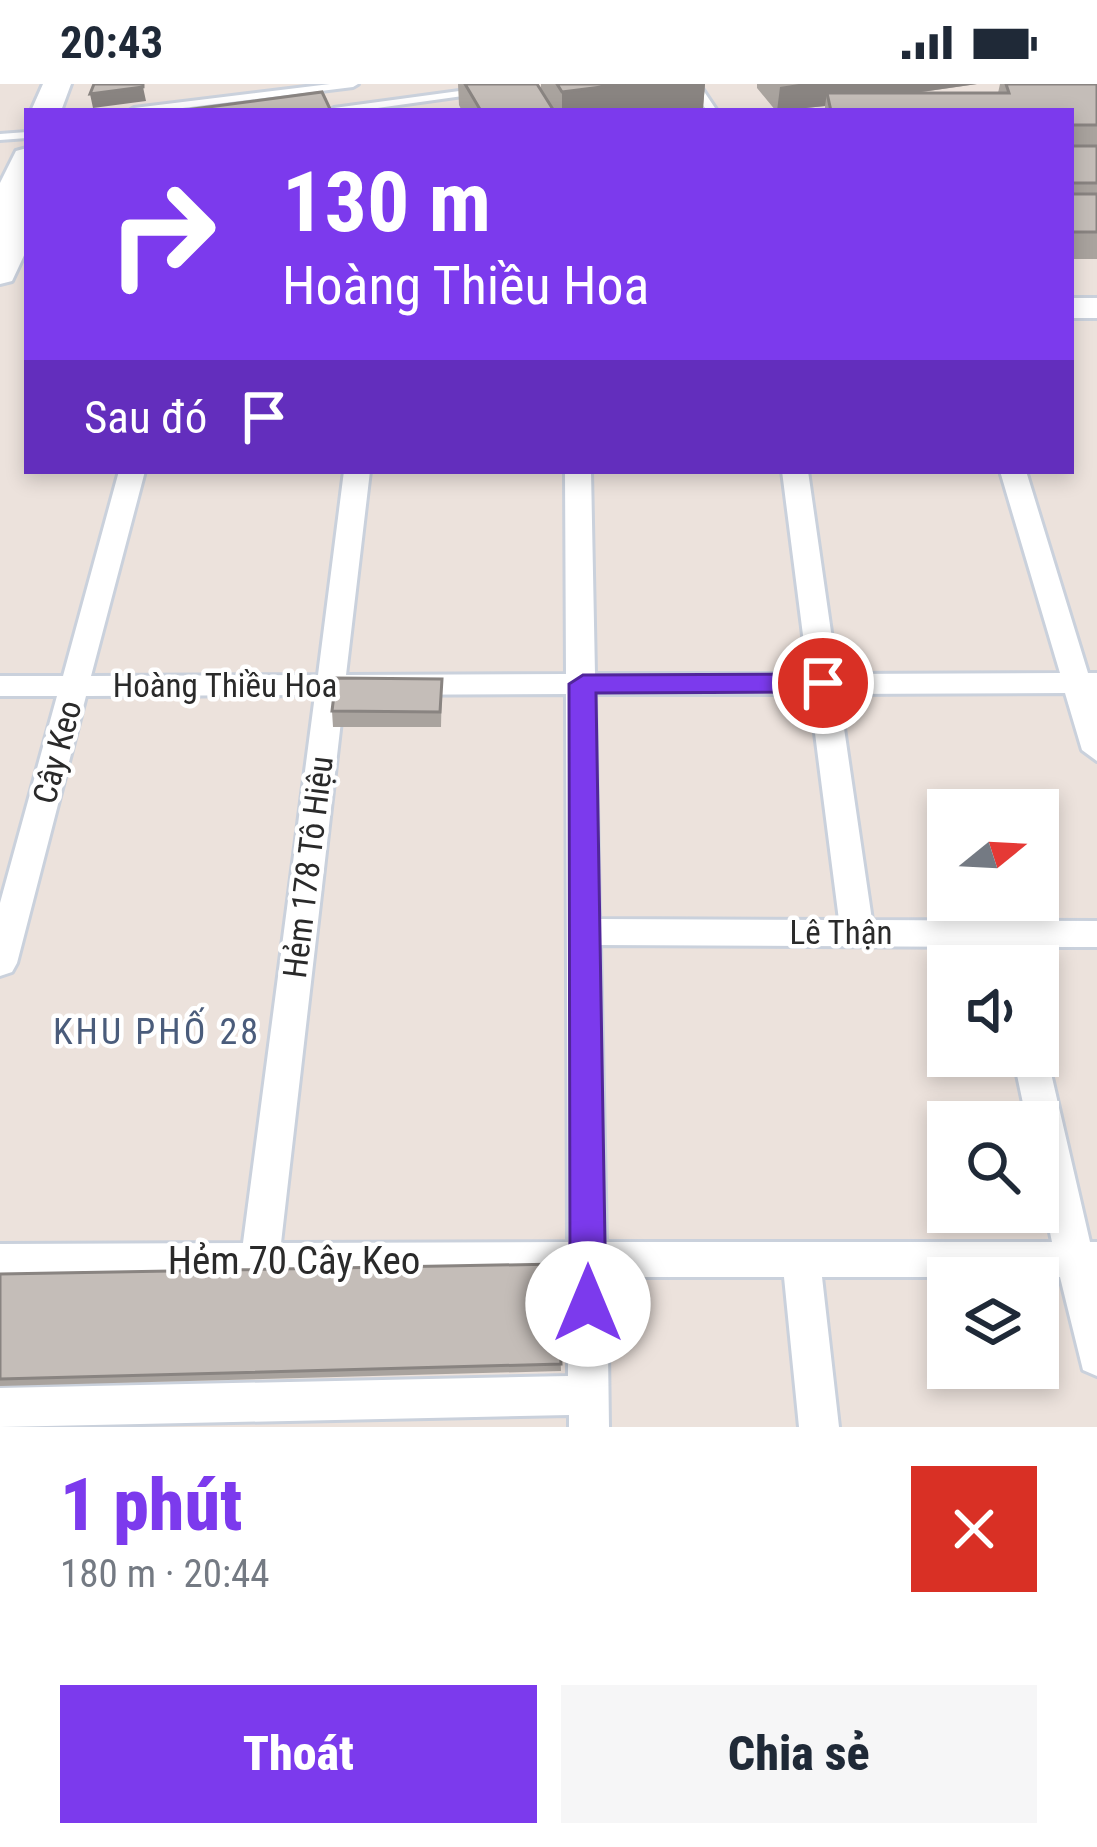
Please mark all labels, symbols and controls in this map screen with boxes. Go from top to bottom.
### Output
text: 20:43 [60,16,163,69]
text: 130 m [282,153,491,252]
icon: right [84,156,240,312]
text: Hoàng Thiều Hoa [282,254,649,317]
icon: arrive [231,384,297,450]
text: Sau đó [84,391,207,444]
pin [772,632,874,734]
icon: arrive [790,650,856,716]
street label: Hoàng Thiều Hoa [113,666,337,705]
street label: Cây Keo [25,696,89,808]
street label: Hẻm 178 Tô Hiệu [275,754,341,980]
north arrow [927,789,1059,921]
map controls [927,789,1059,1389]
street label: Lê Thận [790,913,893,952]
button: sound [927,945,1059,1077]
district label: KHU PHỐ 28 [53,1007,261,1053]
button: search [927,1101,1059,1233]
street label: Hẻm 70 Cây Keo [168,1238,420,1284]
position arrow [525,1241,651,1367]
button: layers [927,1257,1059,1389]
text: 1 phút [60,1463,242,1548]
button: close [911,1466,1037,1592]
text: 180 m · 20:44 [60,1551,270,1597]
button: Thoát [60,1685,537,1823]
button: Chia sẻ [561,1685,1037,1823]

